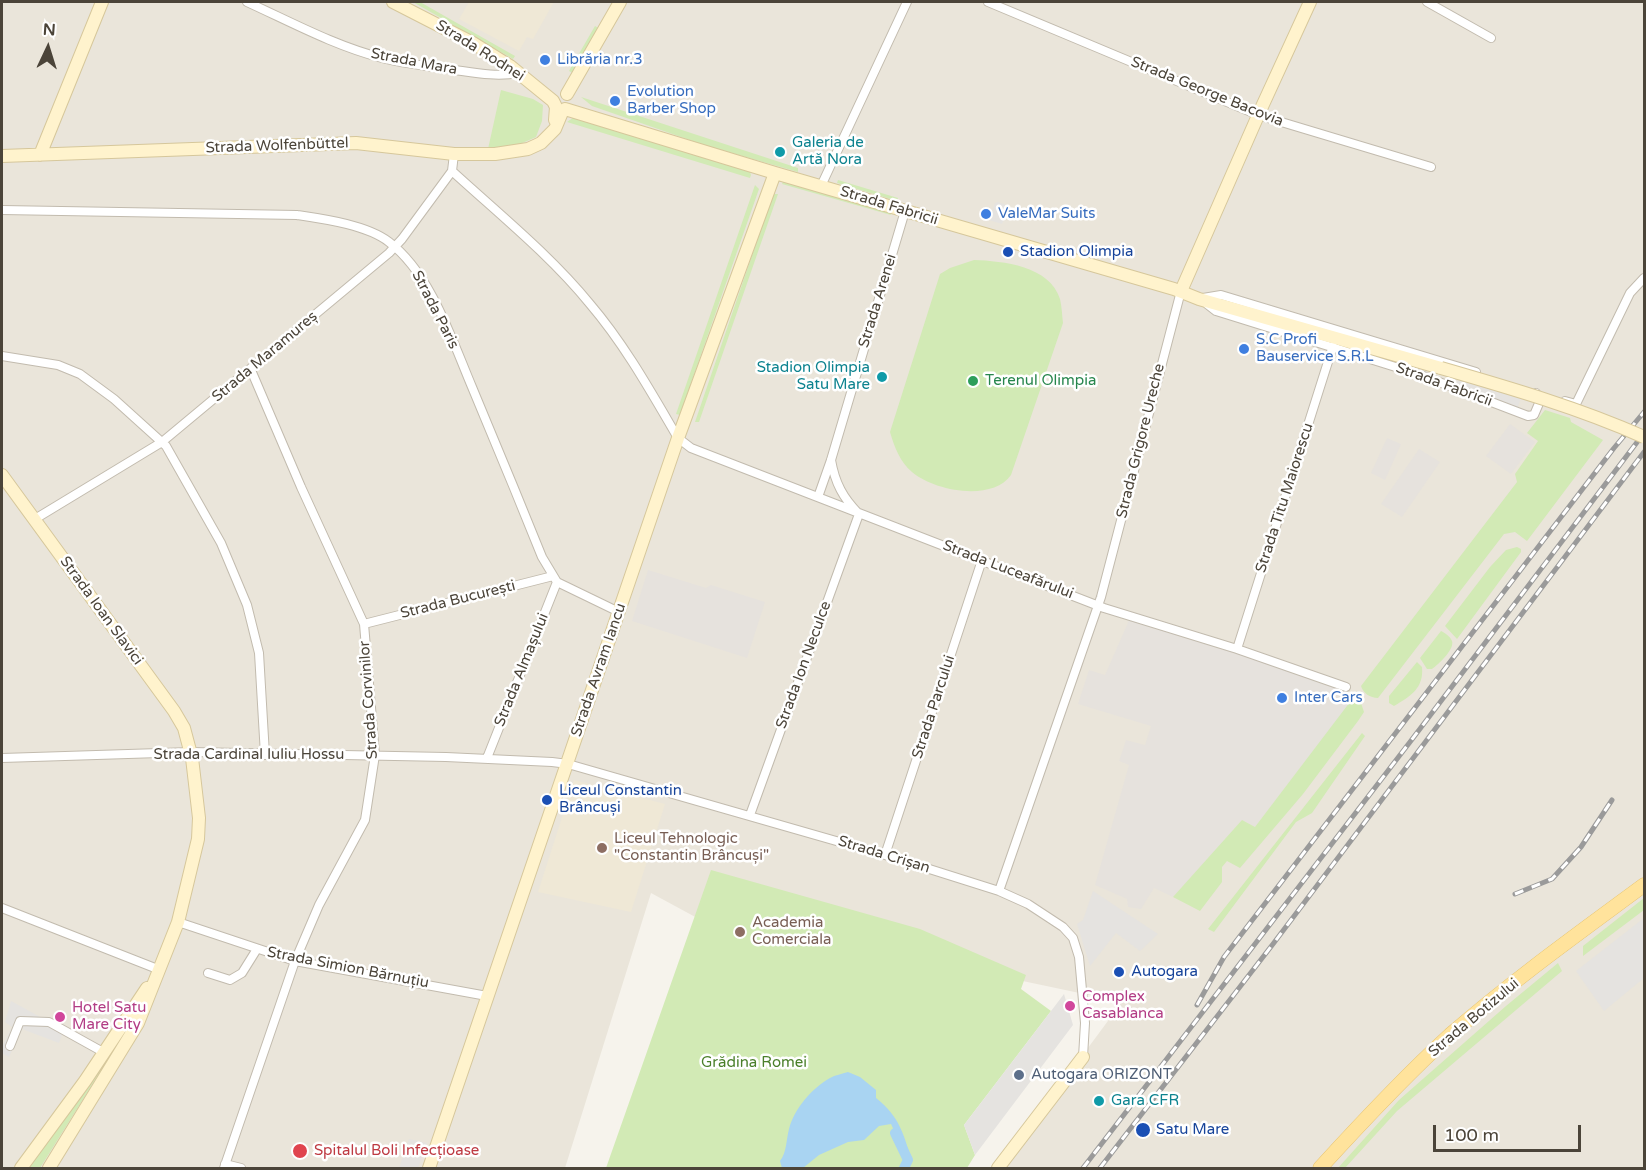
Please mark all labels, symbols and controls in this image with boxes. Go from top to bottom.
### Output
street label: Strada Rodnei [432,17,528,85]
north arrow [18,18,78,78]
text: N [42,20,56,40]
street label: Strada Mara [369,45,459,79]
place label: Librăria nr.3 [557,51,643,69]
marker: Librăria nr.3 [538,53,552,67]
street label: Strada George Bacovia [1128,53,1286,131]
place label: Evolution Barber Shop [627,83,716,118]
marker: Evolution Barber Shop [608,94,622,108]
place label: Galeria de Artă Nora [792,134,864,169]
street label: Strada Wolfenbüttel [205,135,349,157]
marker: Galeria de Artă Nora [773,145,787,159]
street label: Strada Fabricii [838,183,940,229]
place label: ValeMar Suits [998,205,1096,223]
marker: ValeMar Suits [979,207,993,221]
place label: Stadion Olimpia [1020,243,1133,261]
marker: Stadion Olimpia [1001,245,1015,259]
street label: Strada Arenei [855,252,901,350]
street label: Strada Paris [408,268,462,352]
street label: Strada Maramureș [209,308,321,406]
place label: S.C Profi Bauservice S.R.L [1256,331,1374,366]
marker: S.C Profi Bauservice S.R.L [1237,342,1251,356]
place label: Stadion Olimpia Satu Mare [757,359,870,394]
street label: Strada Fabricii [1393,359,1495,411]
street label: Strada Grigore Ureche [1113,362,1169,520]
marker: Stadion Olimpia Satu Mare [875,370,889,384]
place label: Terenul Olimpia [985,372,1096,390]
marker: Terenul Olimpia [966,374,980,388]
street label: Strada Titu Maiorescu [1252,421,1318,575]
street label: Strada Luceafărului [940,537,1076,603]
street label: Strada Ioan Slavici [56,553,146,669]
street label: Strada București [399,577,517,623]
street label: Strada Ion Neculce [773,599,835,731]
street label: Strada Avram Iancu [568,601,630,739]
street label: Strada Almașului [491,611,553,729]
street label: Strada Corvinilor [356,640,382,760]
street label: Strada Parcului [909,653,959,761]
place label: Inter Cars [1294,689,1363,707]
marker: Inter Cars [1275,691,1289,705]
street label: Strada Cardinal Iuliu Hossu [154,746,344,764]
place label: Liceul Constantin Brâncuși [559,782,682,817]
marker: Liceul Constantin Brâncuși [540,793,554,807]
place label: Liceul Tehnologic "Constantin Brâncuși" [614,830,769,865]
street label: Strada Crișan [836,832,932,878]
marker: Liceul Tehnologic "Constantin Brâncuși" [595,841,609,855]
place label: Academia Comerciala [752,914,831,949]
marker: Academia Comerciala [733,925,747,939]
street label: Strada Simion Bărnuțiu [266,943,430,993]
place label: Autogara [1131,963,1198,981]
marker: Autogara [1112,965,1126,979]
street label: Strada Botizului [1425,975,1523,1061]
place label: Complex Casablanca [1082,988,1164,1023]
place label: Hotel Satu Mare City [72,999,146,1034]
marker: Complex Casablanca [1063,999,1077,1013]
marker: Hotel Satu Mare City [53,1010,67,1024]
park label: Grădina Romei [701,1054,807,1072]
place label: Autogara ORIZONT [1031,1066,1172,1084]
marker: Autogara ORIZONT [1012,1068,1026,1082]
place label: Gara CFR [1111,1092,1179,1110]
marker: Gara CFR [1092,1094,1106,1108]
scale bar [1436,1113,1584,1151]
marker: Satu Mare [1134,1121,1152,1139]
place label: Satu Mare [1156,1121,1229,1139]
text: 100 m [1444,1124,1499,1146]
marker: Spitalul Boli Infecțioase [291,1142,309,1160]
place label: Spitalul Boli Infecțioase [314,1142,479,1160]

